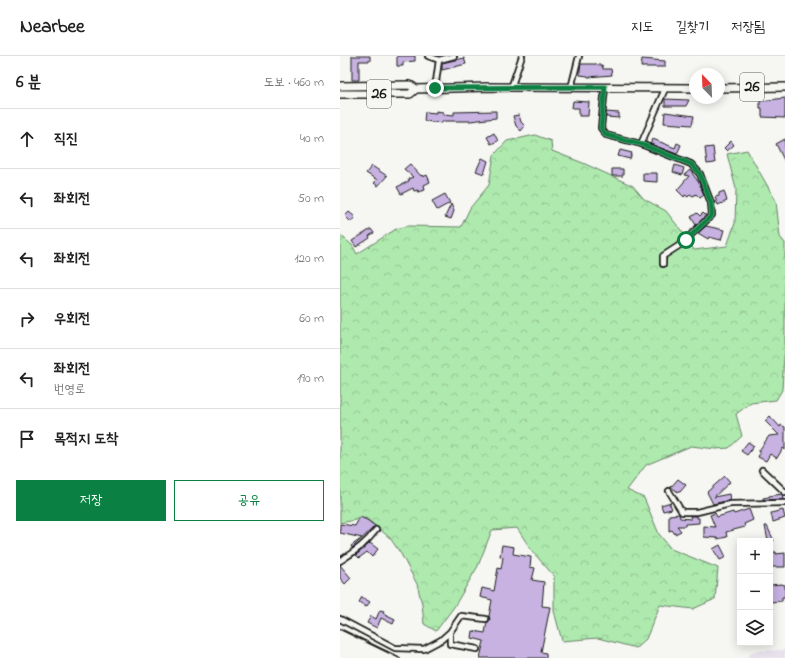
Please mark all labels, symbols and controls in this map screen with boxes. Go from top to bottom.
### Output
text: Nearbee [20,14,85,41]
text: 지도 [631,17,653,38]
text: 길찾기 [675,17,709,38]
text: 저장됨 [731,17,765,38]
north arrow [689,68,725,104]
text: 6 분 [16,70,41,95]
text: 도보 · 460 m [264,73,324,92]
road number: 26 [740,73,764,101]
route end [426,79,444,97]
road number: 26 [367,80,391,108]
icon: ahead [16,128,38,150]
text: 직진 [54,128,78,150]
text: 40 m [300,129,324,148]
icon: left [16,188,38,210]
text: 좌회전 [54,188,90,210]
text: 50 m [298,189,324,208]
route start [677,231,695,249]
icon: left [16,248,38,270]
text: 좌회전 [54,248,90,270]
text: 120 m [294,249,324,268]
icon: right [16,308,38,330]
text: 우회전 [54,308,90,330]
text: 60 m [299,309,324,328]
text: 좌회전 [54,358,90,380]
icon: left [16,368,38,390]
text: 190 m [297,369,324,388]
text: 번영로 [54,380,85,399]
icon: arrive [16,428,38,450]
text: 목적지 도착 [54,428,118,450]
button: 저장 [16,480,166,521]
button: 공유 [174,480,324,521]
map controls [737,538,773,646]
button: + [737,538,773,574]
button: − [737,574,773,610]
button: layers [737,610,773,646]

